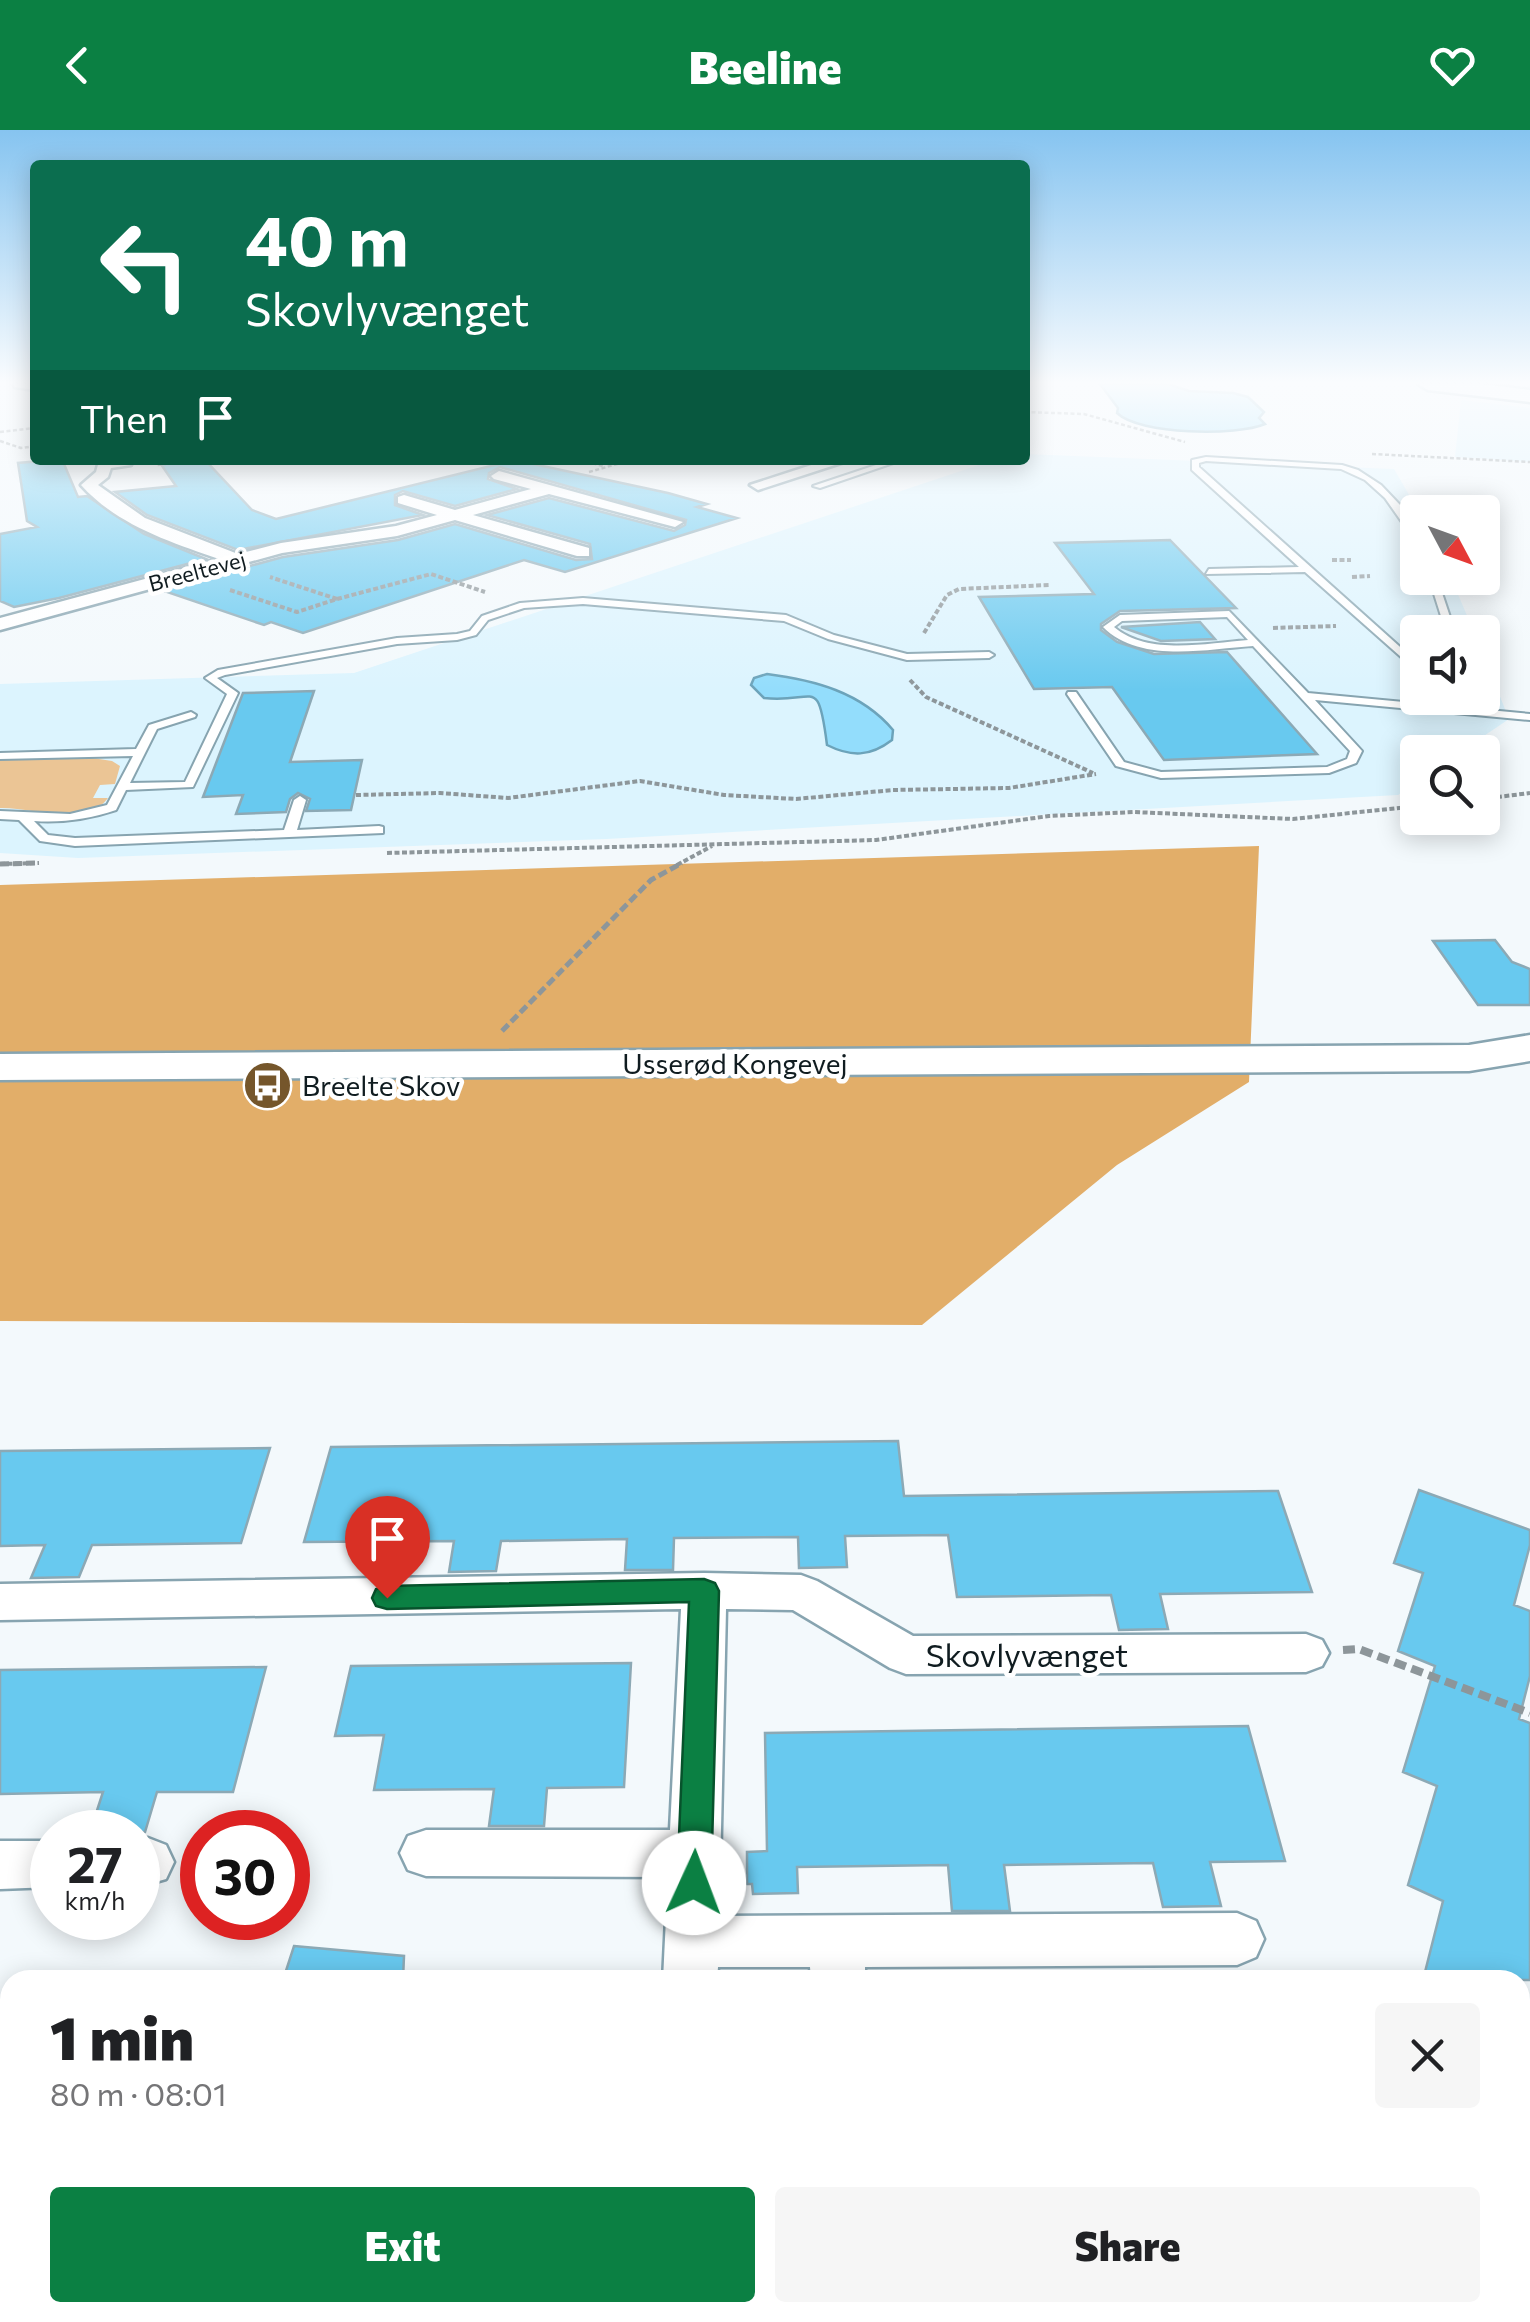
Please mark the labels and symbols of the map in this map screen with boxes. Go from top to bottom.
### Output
north arrow [1400,495,1500,595]
street label: Breeltevej [145,545,249,597]
street label: Usserød Kongevej [622,1046,848,1080]
bus stop icon: Breelte Skov [241,1059,293,1111]
place label: Breelte Skov [302,1068,460,1102]
pin [345,1496,430,1599]
street label: Skovlyvænget [926,1634,1128,1674]
speed limit sign: 30 [180,1810,310,1940]
position arrow [642,1831,746,1935]

